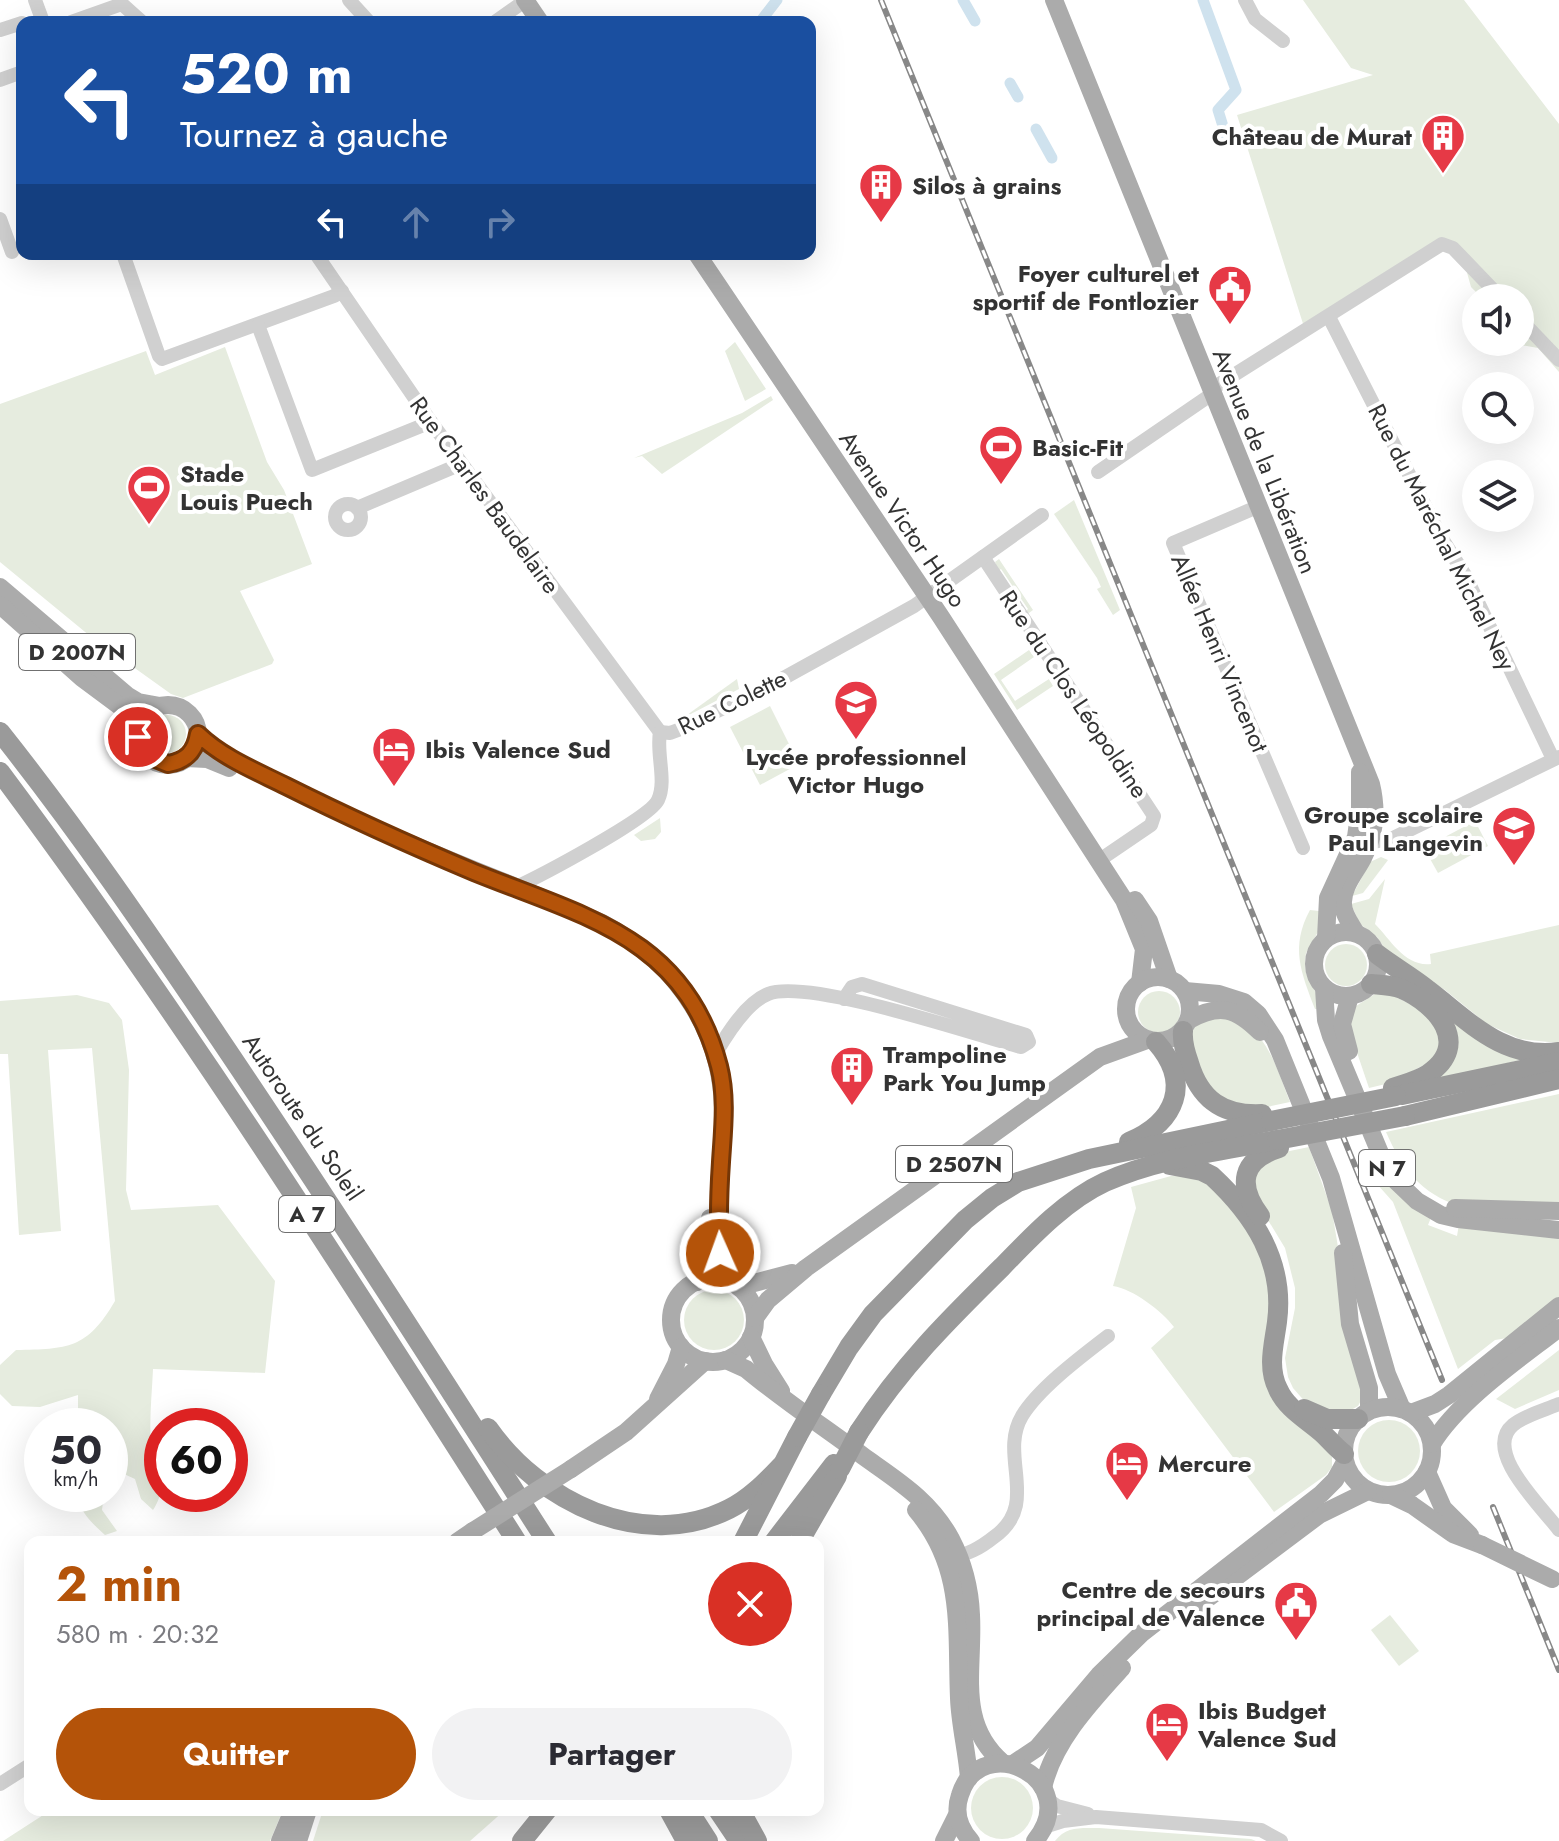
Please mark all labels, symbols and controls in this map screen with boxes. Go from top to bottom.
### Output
text: 520 m [180,33,353,114]
icon: left [48,48,152,152]
text: Tournez à gauche [180,108,448,160]
building icon: Château de Murat [1419,112,1467,175]
place label: Château de Murat [1212,119,1412,154]
building icon: Silos à grains [857,161,905,224]
place label: Silos à grains [912,168,1062,203]
icon: left [310,200,354,244]
icon: ahead [394,200,438,244]
icon: right [478,200,522,244]
place label: Foyer culturel et sportif de Fontlozier [973,256,1199,319]
public building icon: Foyer culturel et sportif de Fontlozier [1206,263,1254,326]
map controls [1462,284,1534,532]
button: sound [1462,284,1534,356]
street label: Avenue de la Libération [1204,343,1326,579]
button: search [1462,372,1534,444]
street label: Rue Charles Baudelaire [401,389,569,601]
street label: Rue du Maréchal Michel Ney [1360,398,1525,677]
sports icon: Basic-Fit [977,423,1025,486]
street label: Avenue Victor Hugo [831,424,975,614]
place label: Basic-Fit [1032,430,1124,465]
place label: Stade Louis Puech [180,456,313,519]
button: layers [1462,460,1534,532]
sports icon: Stade Louis Puech [125,463,173,526]
street label: Allée Henri Vincenot [1162,548,1278,758]
street label: Rue du Clos Léopoldine [991,583,1157,805]
road number: D 2007N [19,634,135,670]
street label: Rue Colette [672,661,792,743]
school or university icon: Lycée professionnel Victor Hugo [832,678,880,741]
pin [104,703,172,771]
icon: arrive [116,715,160,759]
hotel icon: Ibis Valence Sud [370,725,418,788]
place label: Ibis Valence Sud [425,732,611,767]
place label: Lycée professionnel Victor Hugo [745,739,967,802]
place label: Groupe scolaire Paul Langevin [1304,797,1483,860]
school or university icon: Groupe scolaire Paul Langevin [1490,804,1538,867]
street label: Autoroute du Soleil [234,1026,372,1208]
place label: Trampoline Park You Jump [883,1037,1046,1100]
building icon: Trampoline Park You Jump [828,1044,876,1107]
road number: D 2507N [896,1146,1012,1182]
road number: N 7 [1359,1150,1415,1186]
road number: A 7 [279,1196,335,1232]
position arrow [678,1211,762,1295]
speed limit sign: 60 [144,1408,248,1512]
text: 50 [50,1421,102,1479]
hotel icon: Mercure [1103,1439,1151,1502]
place label: Mercure [1158,1446,1252,1481]
text: km/h [53,1465,99,1494]
text: 2 min [56,1550,182,1619]
button: close [708,1562,792,1646]
place label: Centre de secours principal de Valence [1036,1572,1265,1635]
public building icon: Centre de secours principal de Valence [1272,1579,1320,1642]
text: 580 m · 20:32 [56,1615,219,1653]
place label: Ibis Budget Valence Sud [1197,1693,1337,1756]
hotel icon: Ibis Budget Valence Sud [1143,1700,1191,1763]
button: Quitter [56,1708,416,1800]
button: Partager [432,1708,792,1800]

